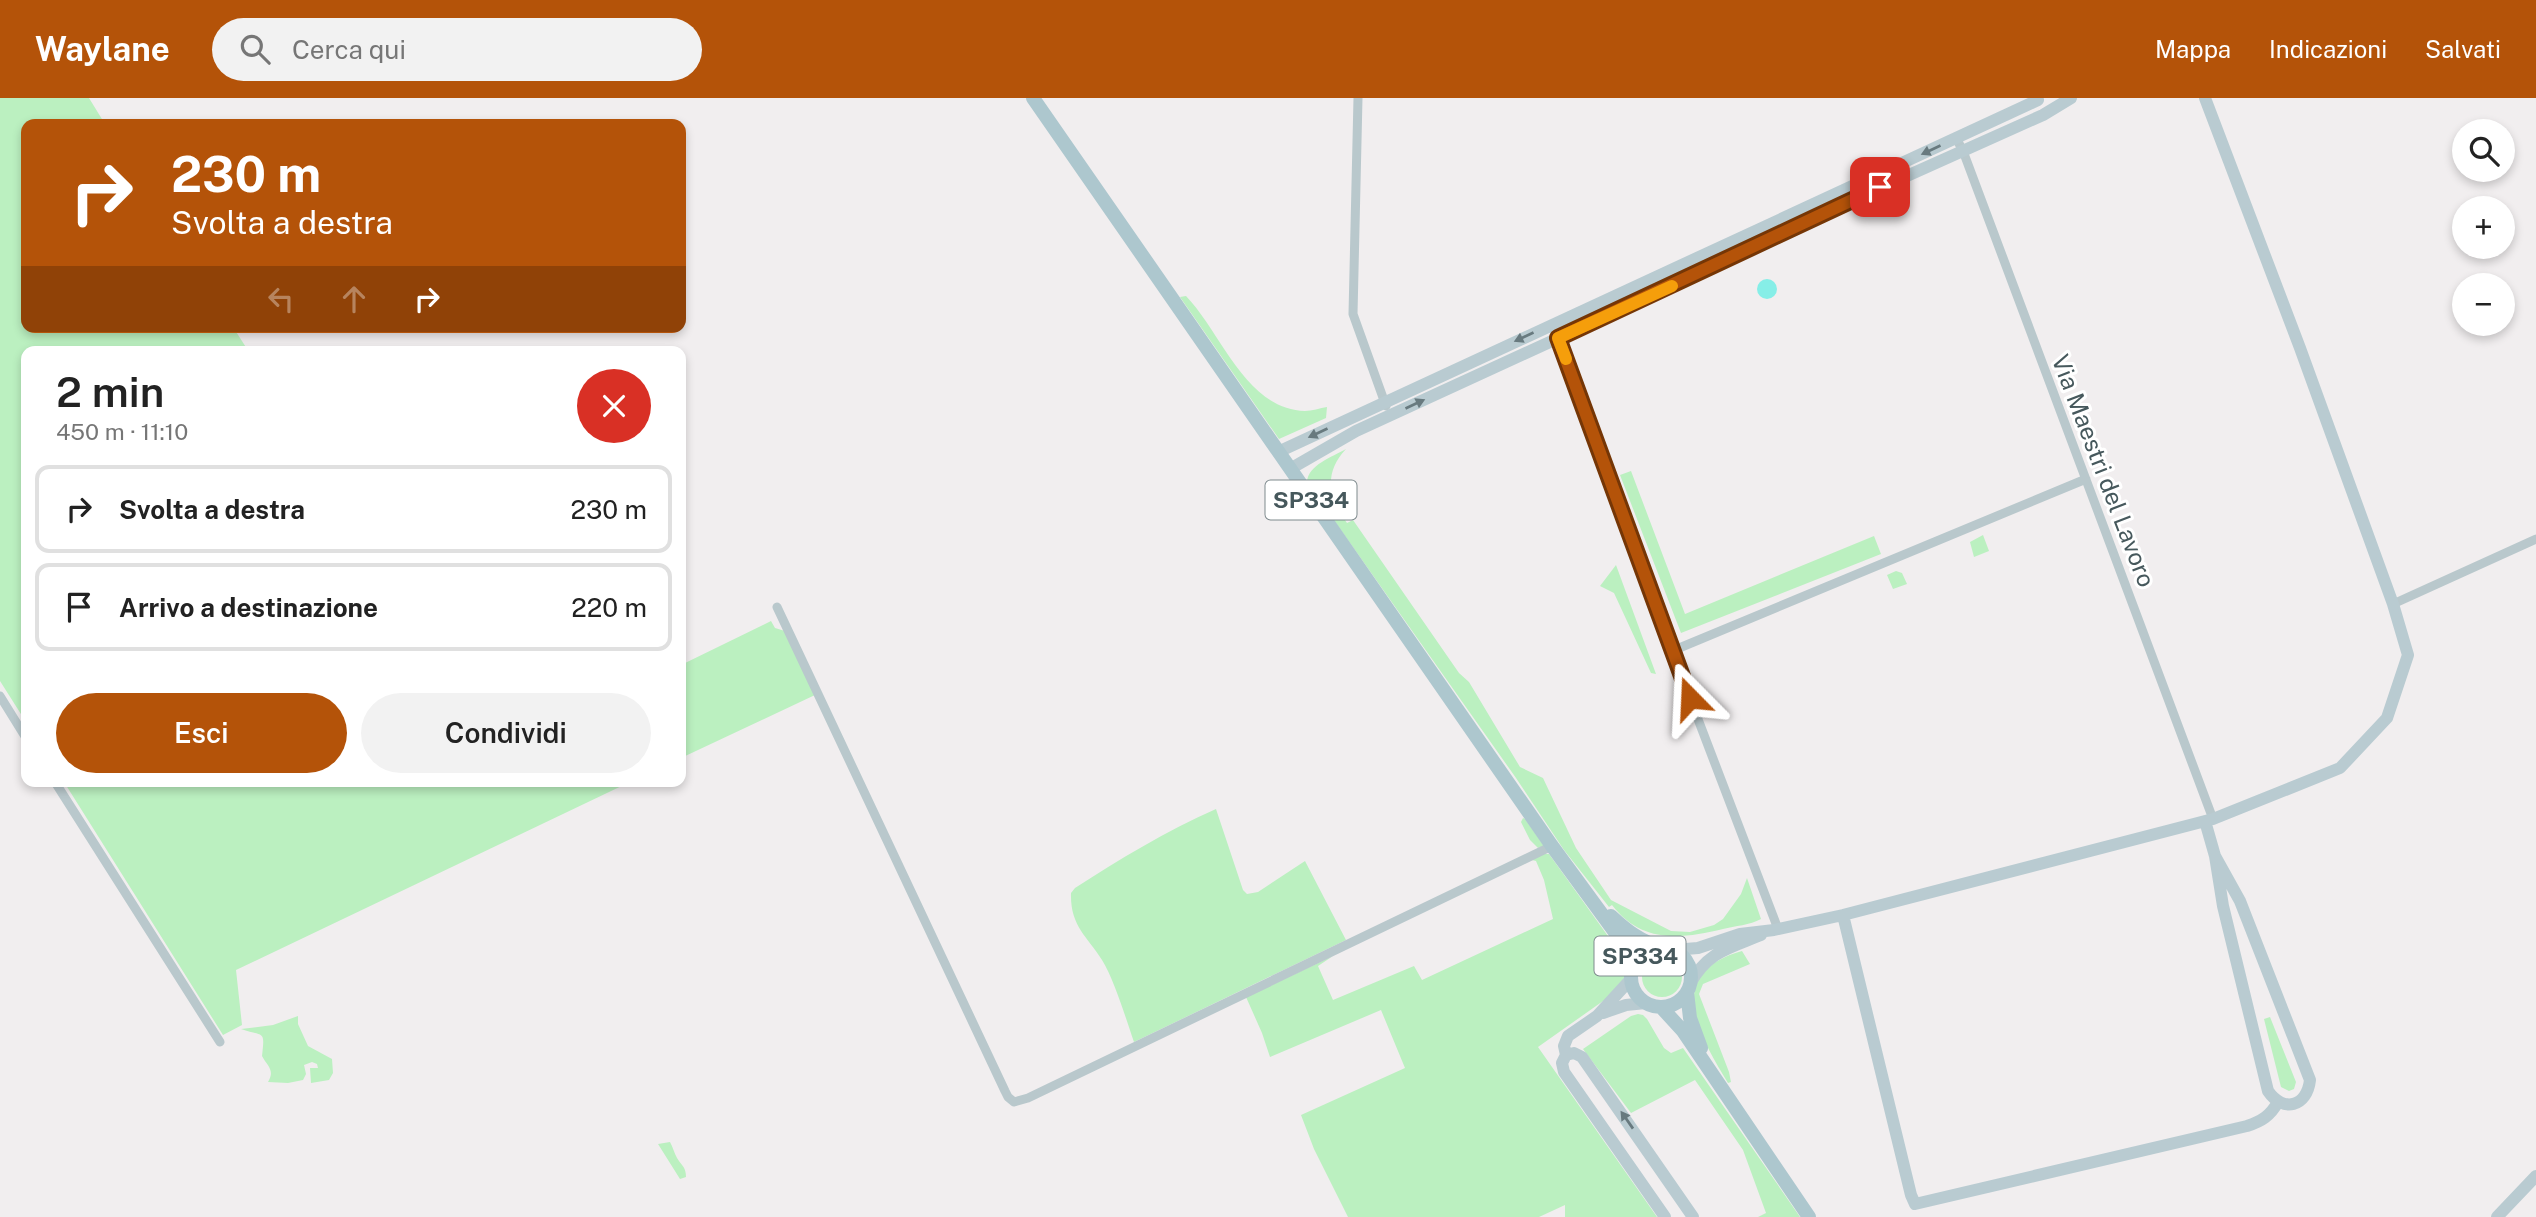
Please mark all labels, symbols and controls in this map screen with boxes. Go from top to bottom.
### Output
search box [212,18,702,81]
text: Waylane [35,30,170,68]
icon: search [236,30,274,68]
text: Cerca qui [292,34,406,65]
text: Mappa [2155,35,2231,63]
text: Indicazioni [2269,35,2387,63]
text: Salvati [2425,35,2501,63]
map controls [2452,119,2515,336]
button: search [2452,119,2515,182]
one-way arrow [1921,144,1941,155]
text: 230 m [171,145,321,203]
icon: right [56,147,147,238]
pin [1850,157,1910,217]
icon: arrive [1861,168,1899,206]
button: + [2452,196,2515,259]
text: Svolta a destra [171,204,393,241]
button: − [2452,273,2515,336]
icon: left [262,280,300,318]
icon: ahead [335,280,373,318]
icon: right [408,280,446,318]
one-way arrow [1514,331,1534,343]
street label: Via Maestri del Lavoro [2047,350,2161,591]
text: 2 min [56,367,164,416]
button: close [577,369,651,443]
one-way arrow [1405,398,1425,409]
text: 450 m · 11:10 [56,418,188,445]
one-way arrow [1308,428,1328,439]
road number: SP334 [1266,480,1356,520]
icon: right [60,490,98,528]
text: Svolta a destra [119,494,305,525]
text: 230 m [571,494,647,525]
icon: arrive [60,588,98,626]
text: Arrivo a destinazione [119,592,378,623]
text: 220 m [571,592,647,623]
position arrow [1653,661,1727,735]
button: Esci [56,693,347,773]
button: Condividi [361,693,651,773]
road number: SP334 [1594,936,1686,976]
one-way arrow [1620,1111,1634,1129]

